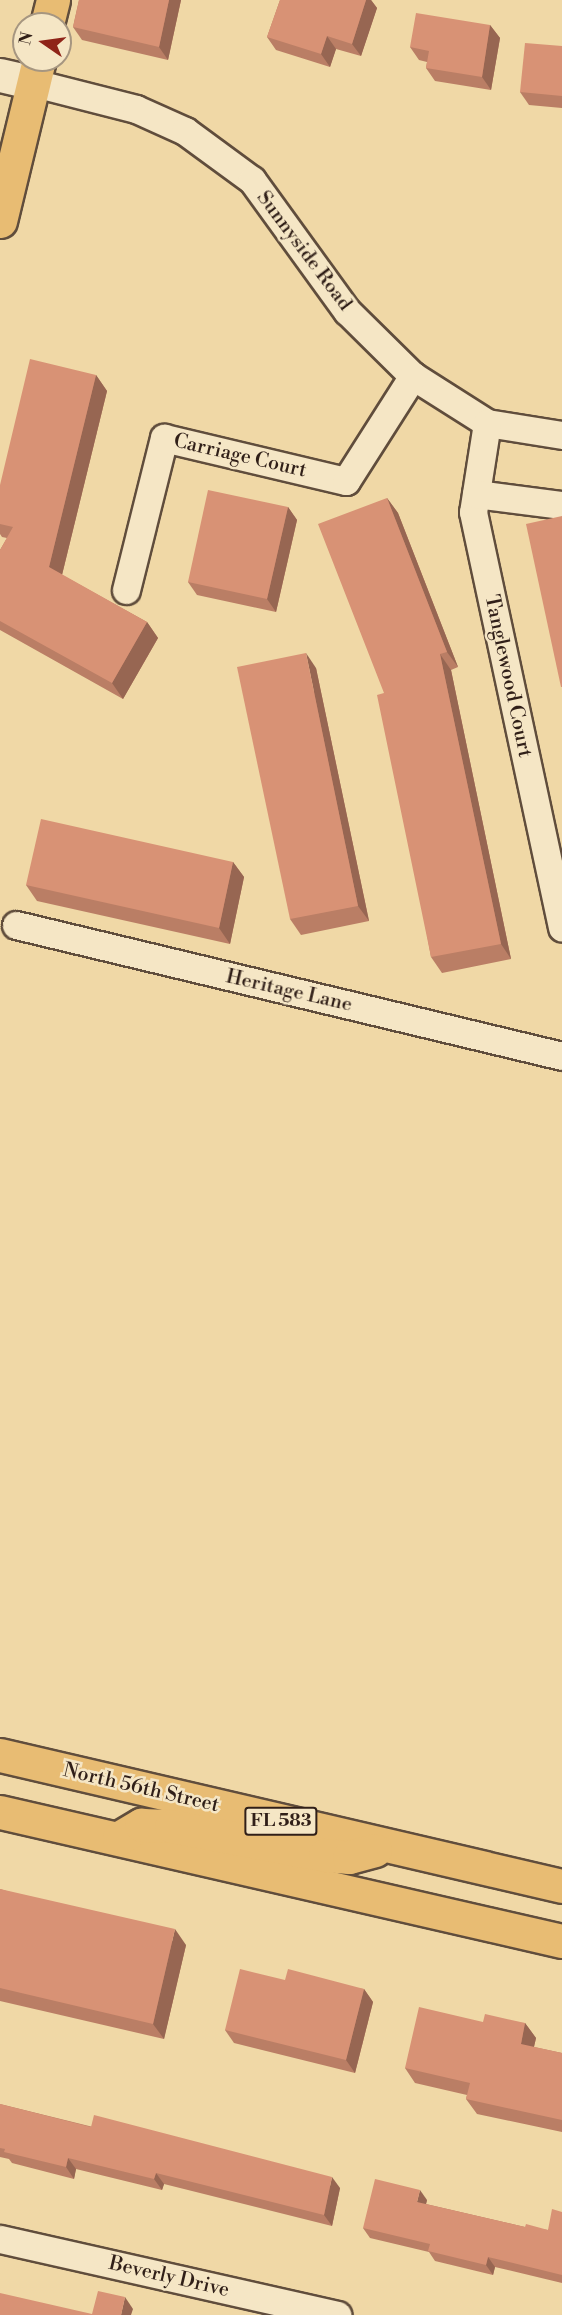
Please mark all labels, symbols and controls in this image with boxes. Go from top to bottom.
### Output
north arrow [12,12,72,72]
text: N [15,30,38,47]
street label: Sunnyside Road [251,186,357,316]
street label: Carriage Court [171,429,309,483]
street label: Tanglewood Court [479,593,537,759]
street label: Heritage Lane [224,965,354,1017]
street label: North 56th Street [61,1758,221,1818]
road number: FL 583 [244,1806,318,1836]
street label: Beverly Drive [106,2251,232,2303]

